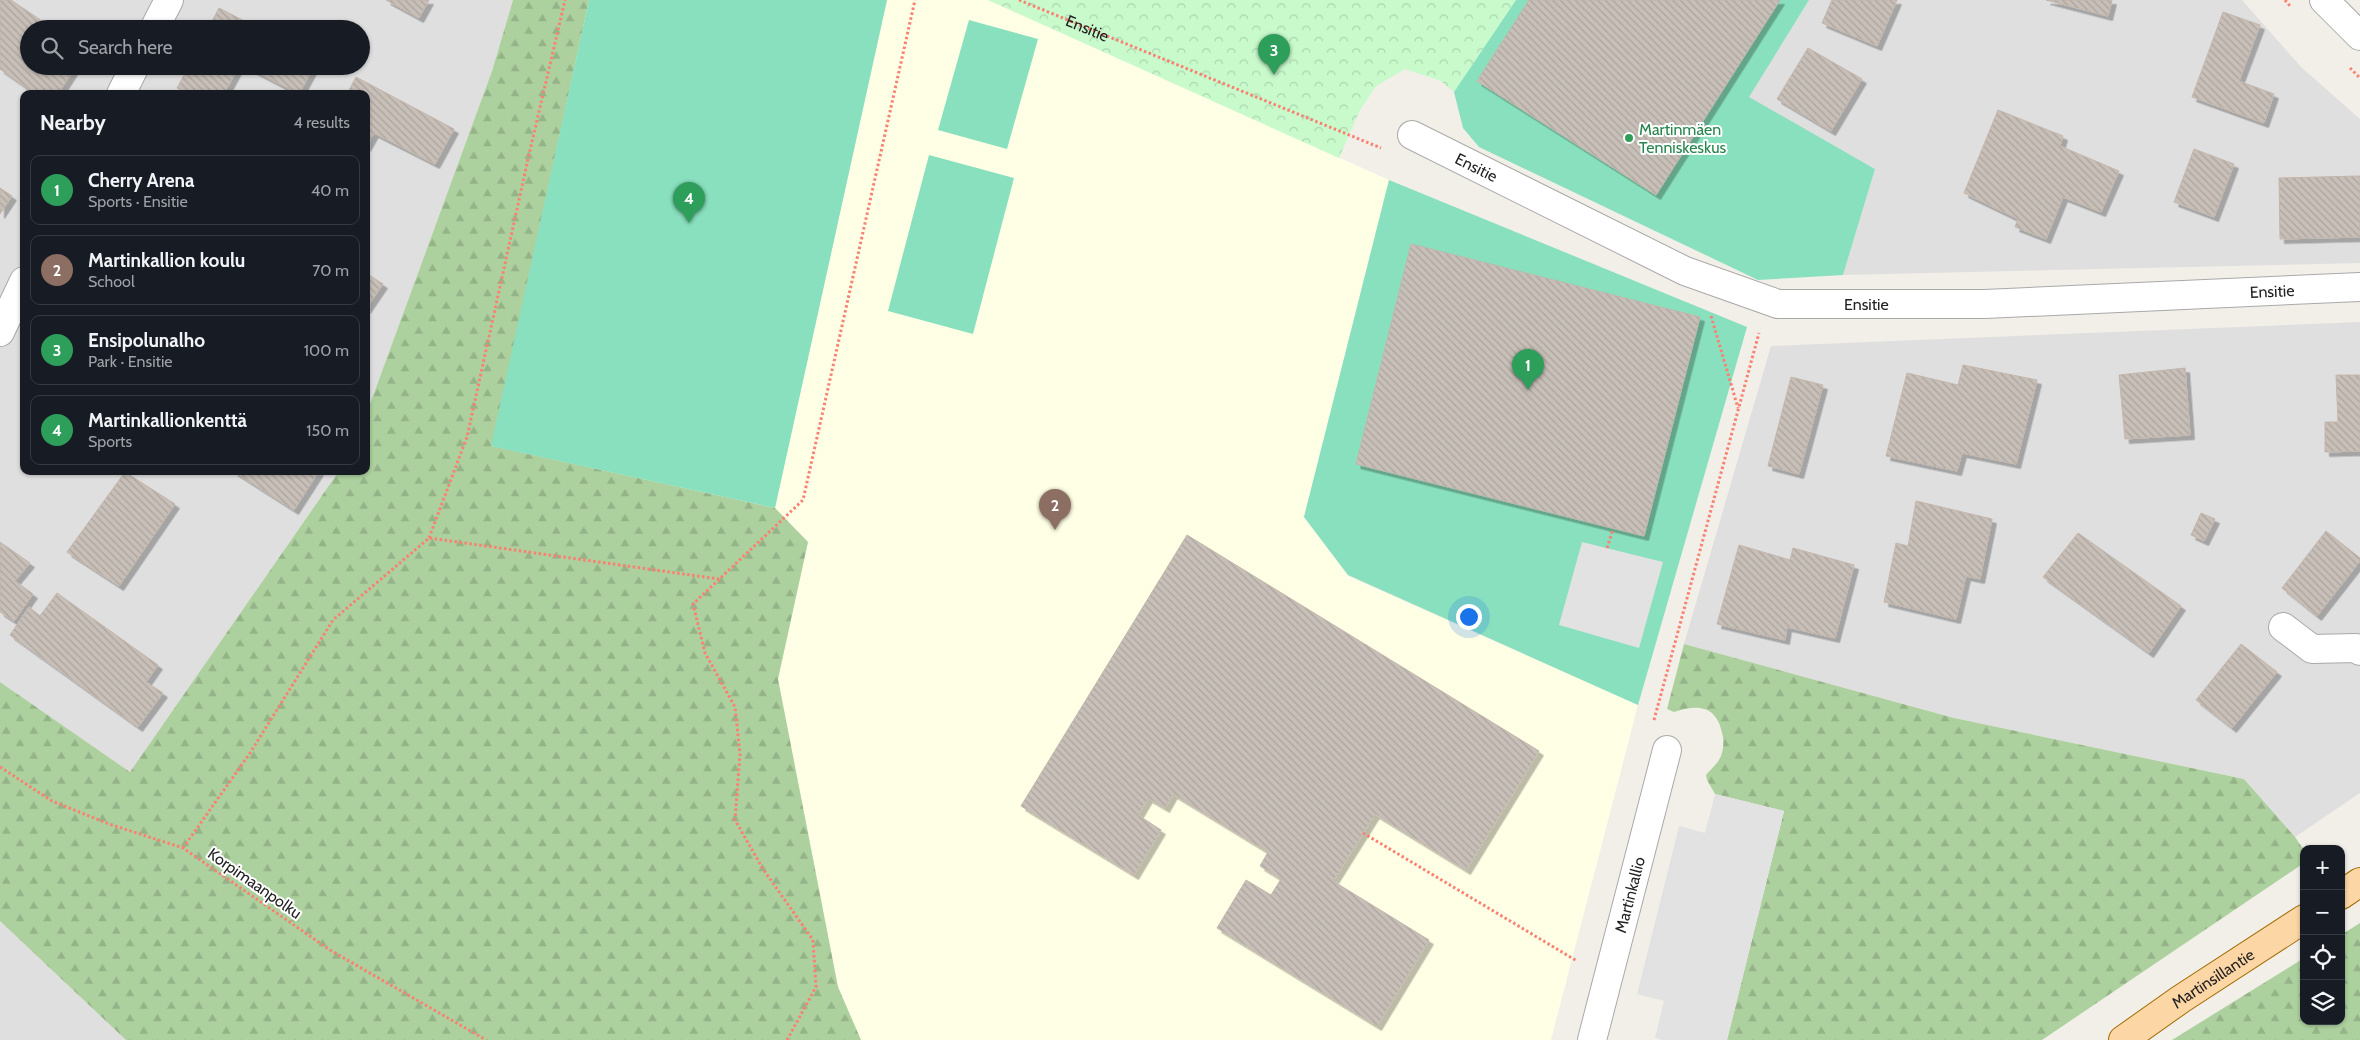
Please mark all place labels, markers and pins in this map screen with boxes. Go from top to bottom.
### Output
pin: 3 [1258,34,1290,75]
place label: Martinmäen Tenniskeskus [1639,120,1727,157]
marker: Martinmäen Tenniskeskus [1623,132,1635,144]
pin: 4 [673,182,705,223]
pin: 1 [1512,349,1544,390]
pin: 2 [1039,489,1071,530]

